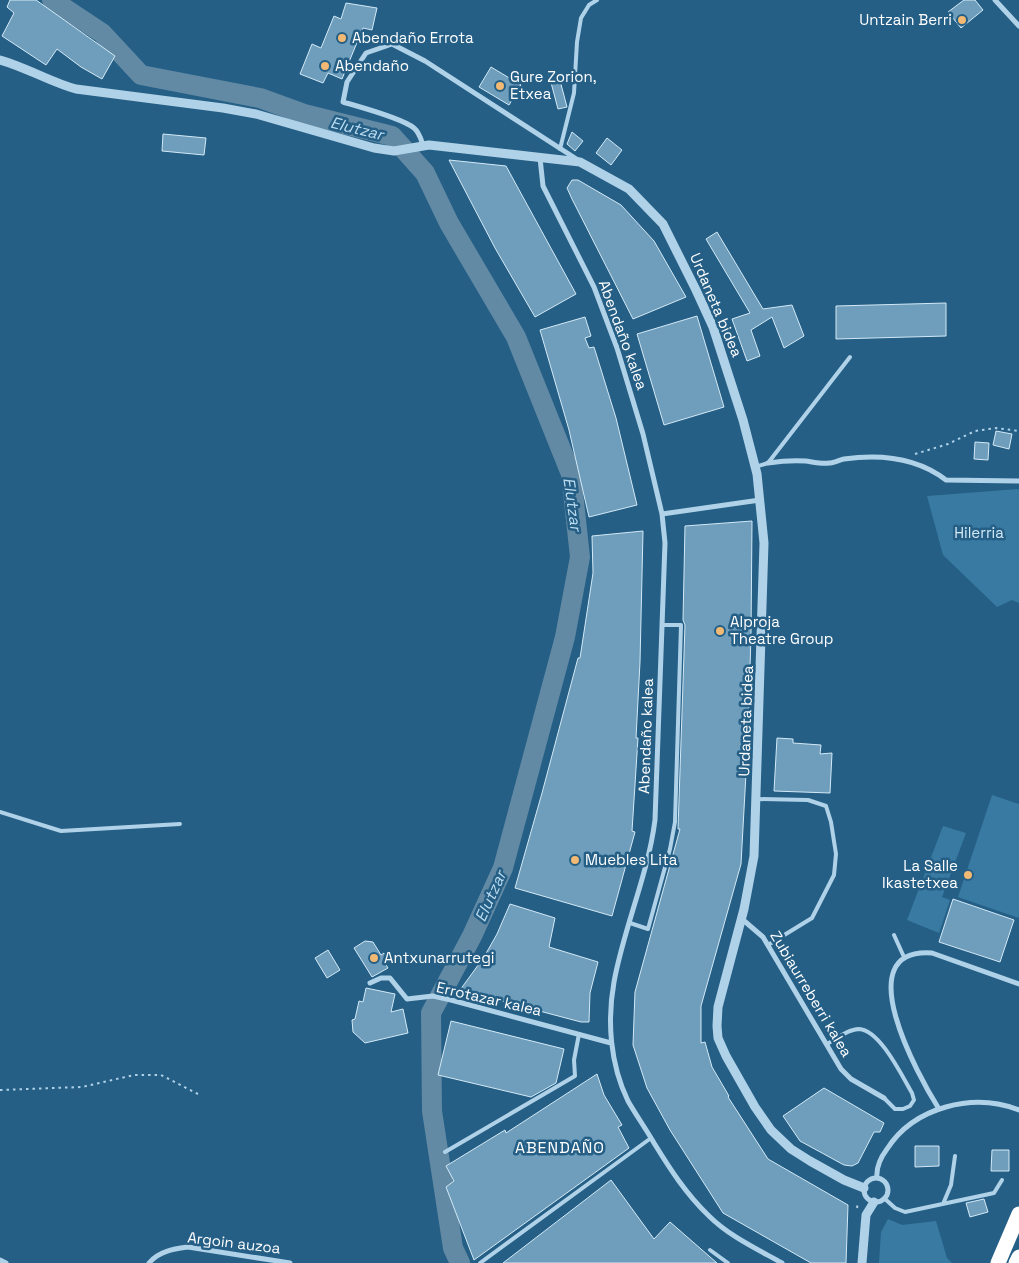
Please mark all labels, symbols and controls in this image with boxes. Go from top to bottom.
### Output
place label: Untzain Berri [859,10,952,29]
marker: Untzain Berri [956,14,968,26]
place label: Abendaño Errota [352,28,474,47]
marker: Abendaño Errota [336,32,348,44]
place label: Abendaño [335,56,409,75]
marker: Abendaño [319,60,331,72]
place label: Gure Zorion, Etxea [510,67,596,103]
marker: Gure Zorion, Etxea [494,80,506,92]
water label: Elutzar [328,112,387,146]
street label: Urdaneta bidea [686,250,747,360]
street label: Abendaño kalea [595,277,652,393]
water label: Elutzar [558,476,587,534]
park label: Hilerria [954,523,1004,542]
place label: Alproja Theatre Group [730,612,833,648]
marker: Alproja Theatre Group [714,625,726,637]
street label: Urdaneta bidea [734,665,757,777]
street label: Abendaño kalea [634,678,657,794]
place label: Muebles Lita [585,850,678,869]
marker: Muebles Lita [569,854,581,866]
place label: La Salle Ikastetxea [882,856,958,892]
water label: Elutzar [470,866,512,925]
marker: La Salle Ikastetxea [962,869,974,881]
street label: Zubiaurreberri kalea [766,927,857,1061]
place label: Antxunarrutegi [384,948,495,967]
marker: Antxunarrutegi [368,952,380,964]
street label: Errotazar kalea [435,977,544,1020]
district label: ABENDAÑO [515,1137,605,1158]
street label: Argoin auzoa [187,1227,282,1258]

